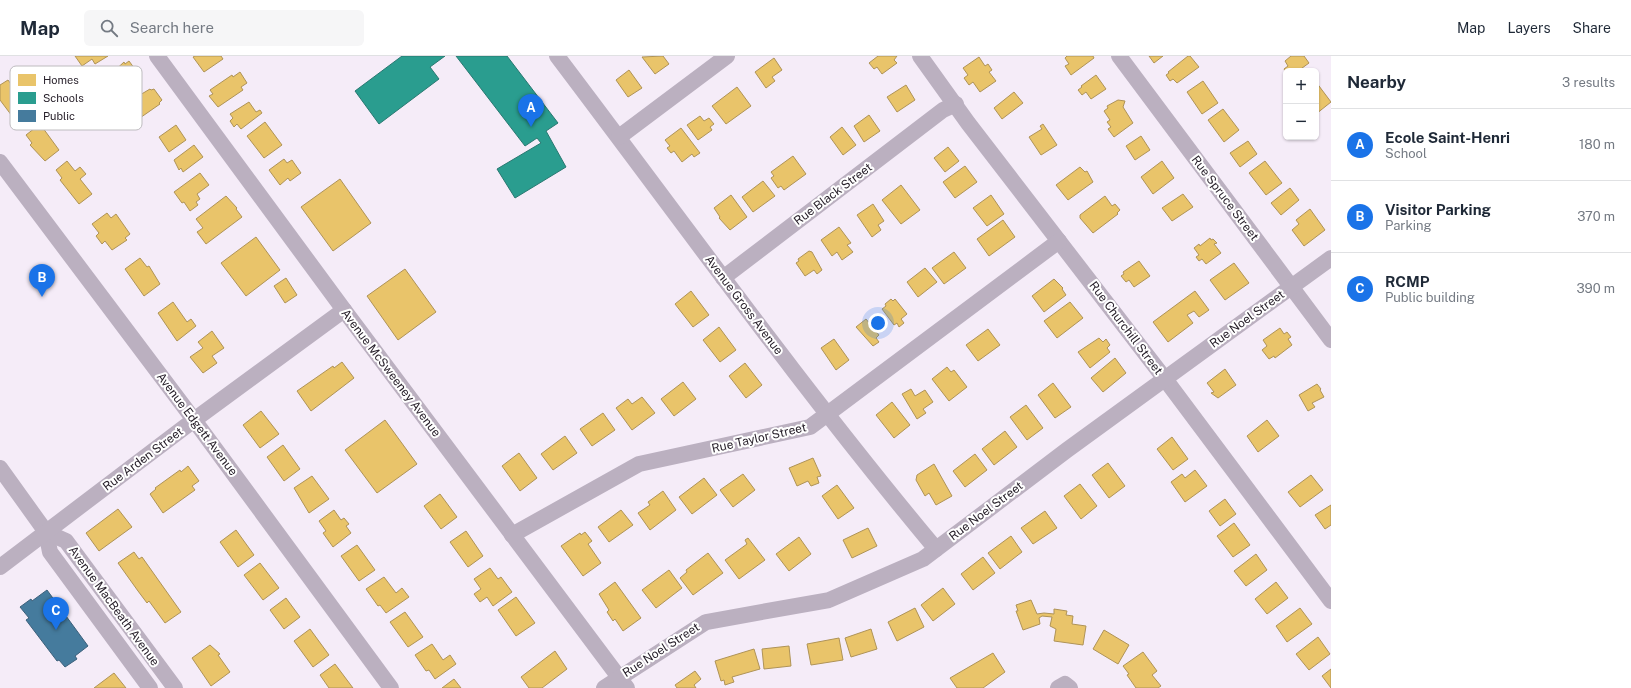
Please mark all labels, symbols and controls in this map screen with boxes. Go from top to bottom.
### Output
search box [84,10,364,46]
text: Map [20,17,60,39]
icon: search [98,17,120,39]
text: Search here [130,19,214,36]
text: Map [1457,20,1485,36]
text: Layers [1507,20,1551,36]
text: Share [1573,20,1611,36]
legend [10,66,142,130]
map controls [1283,68,1319,140]
button: + [1283,68,1319,104]
text: Nearby [1347,72,1406,92]
text: Homes [43,74,79,86]
text: 3 results [1562,75,1615,90]
text: Schools [43,92,84,104]
pin: A [518,94,544,127]
button: − [1283,104,1319,140]
text: Public [43,110,75,122]
text: Ecole Saint-Henri [1385,129,1510,146]
text: A [1355,137,1365,152]
text: 180 m [1579,137,1615,152]
text: School [1385,146,1427,161]
street label: Rue Spruce Street [1189,153,1262,243]
street label: Rue Black Street [791,160,875,228]
text: Visitor Parking [1385,201,1491,218]
text: B [1356,209,1364,224]
text: 370 m [1577,209,1615,224]
text: Parking [1385,218,1432,233]
street label: Avenue Gross Avenue [702,253,786,357]
pin: B [29,264,55,297]
text: RCMP [1385,273,1430,290]
street label: Rue Churchill Street [1086,279,1166,378]
text: C [1355,281,1365,296]
text: 390 m [1577,281,1615,296]
street label: Rue Noel Street [1207,287,1287,351]
text: Public building [1385,290,1475,305]
street label: Avenue McSweeney Avenue [338,306,444,440]
your location [868,313,888,333]
street label: Avenue Edgett Avenue [154,370,240,478]
street label: Rue Taylor Street [710,420,808,456]
street label: Rue Arden Street [100,424,186,494]
street label: Rue Noel Street [946,478,1026,543]
street label: Avenue MacBeath Avenue [66,543,162,669]
pin: C [43,597,69,630]
street label: Rue Noel Street [620,620,702,680]

